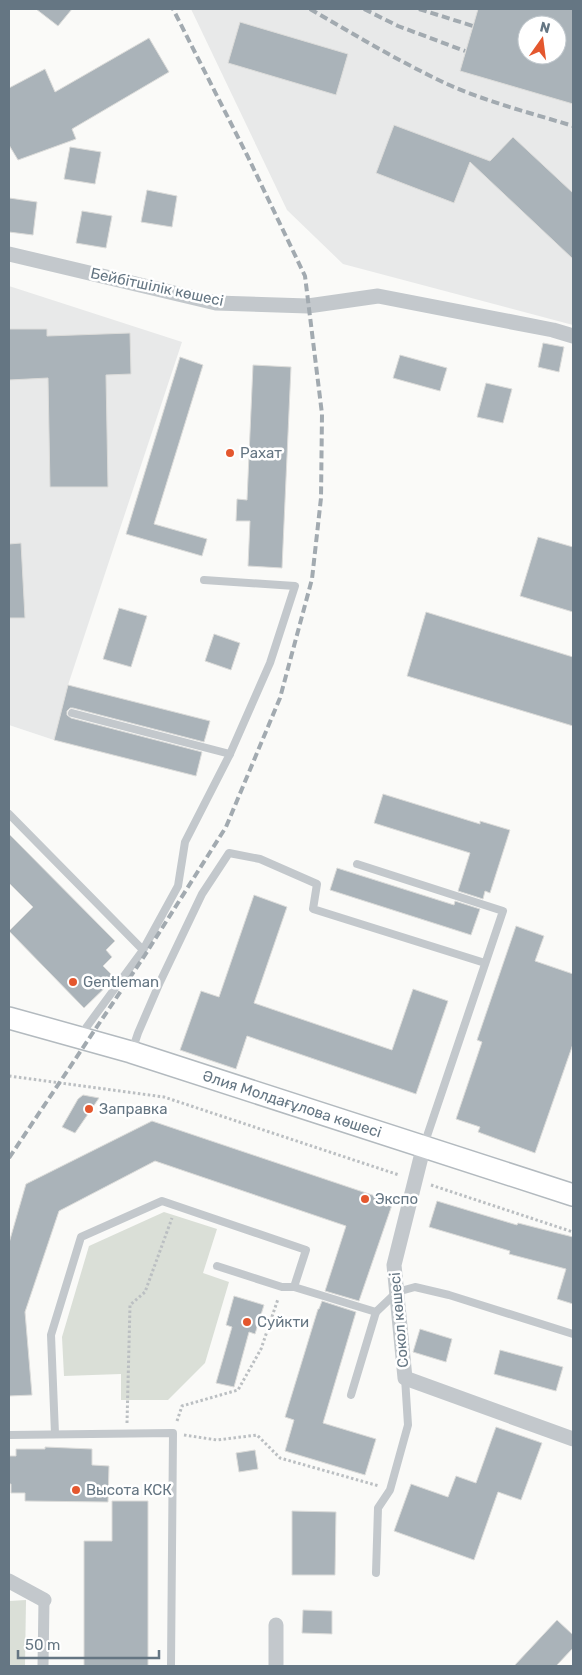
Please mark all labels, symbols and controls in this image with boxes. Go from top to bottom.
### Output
north arrow [517,15,567,65]
text: N [538,18,552,37]
street label: Бейбітшілік көшесі [89,264,225,310]
place label: Рахат [240,444,282,462]
marker: Рахат [224,447,236,459]
place label: Gentleman [83,973,159,991]
marker: Gentleman [67,976,79,988]
street label: Әлия Молдағұлова көшесі [200,1067,384,1141]
place label: Заправка [99,1100,167,1118]
marker: Заправка [83,1103,95,1115]
place label: Экспо [375,1190,418,1208]
marker: Экспо [359,1193,371,1205]
street label: Сокол көшесі [386,1271,412,1369]
place label: Суйкти [257,1313,309,1331]
marker: Суйкти [241,1316,253,1328]
place label: Высота КСК [86,1481,172,1499]
marker: Высота КСК [70,1484,82,1496]
scale bar [18,1628,159,1660]
text: 50 m [25,1636,60,1654]

